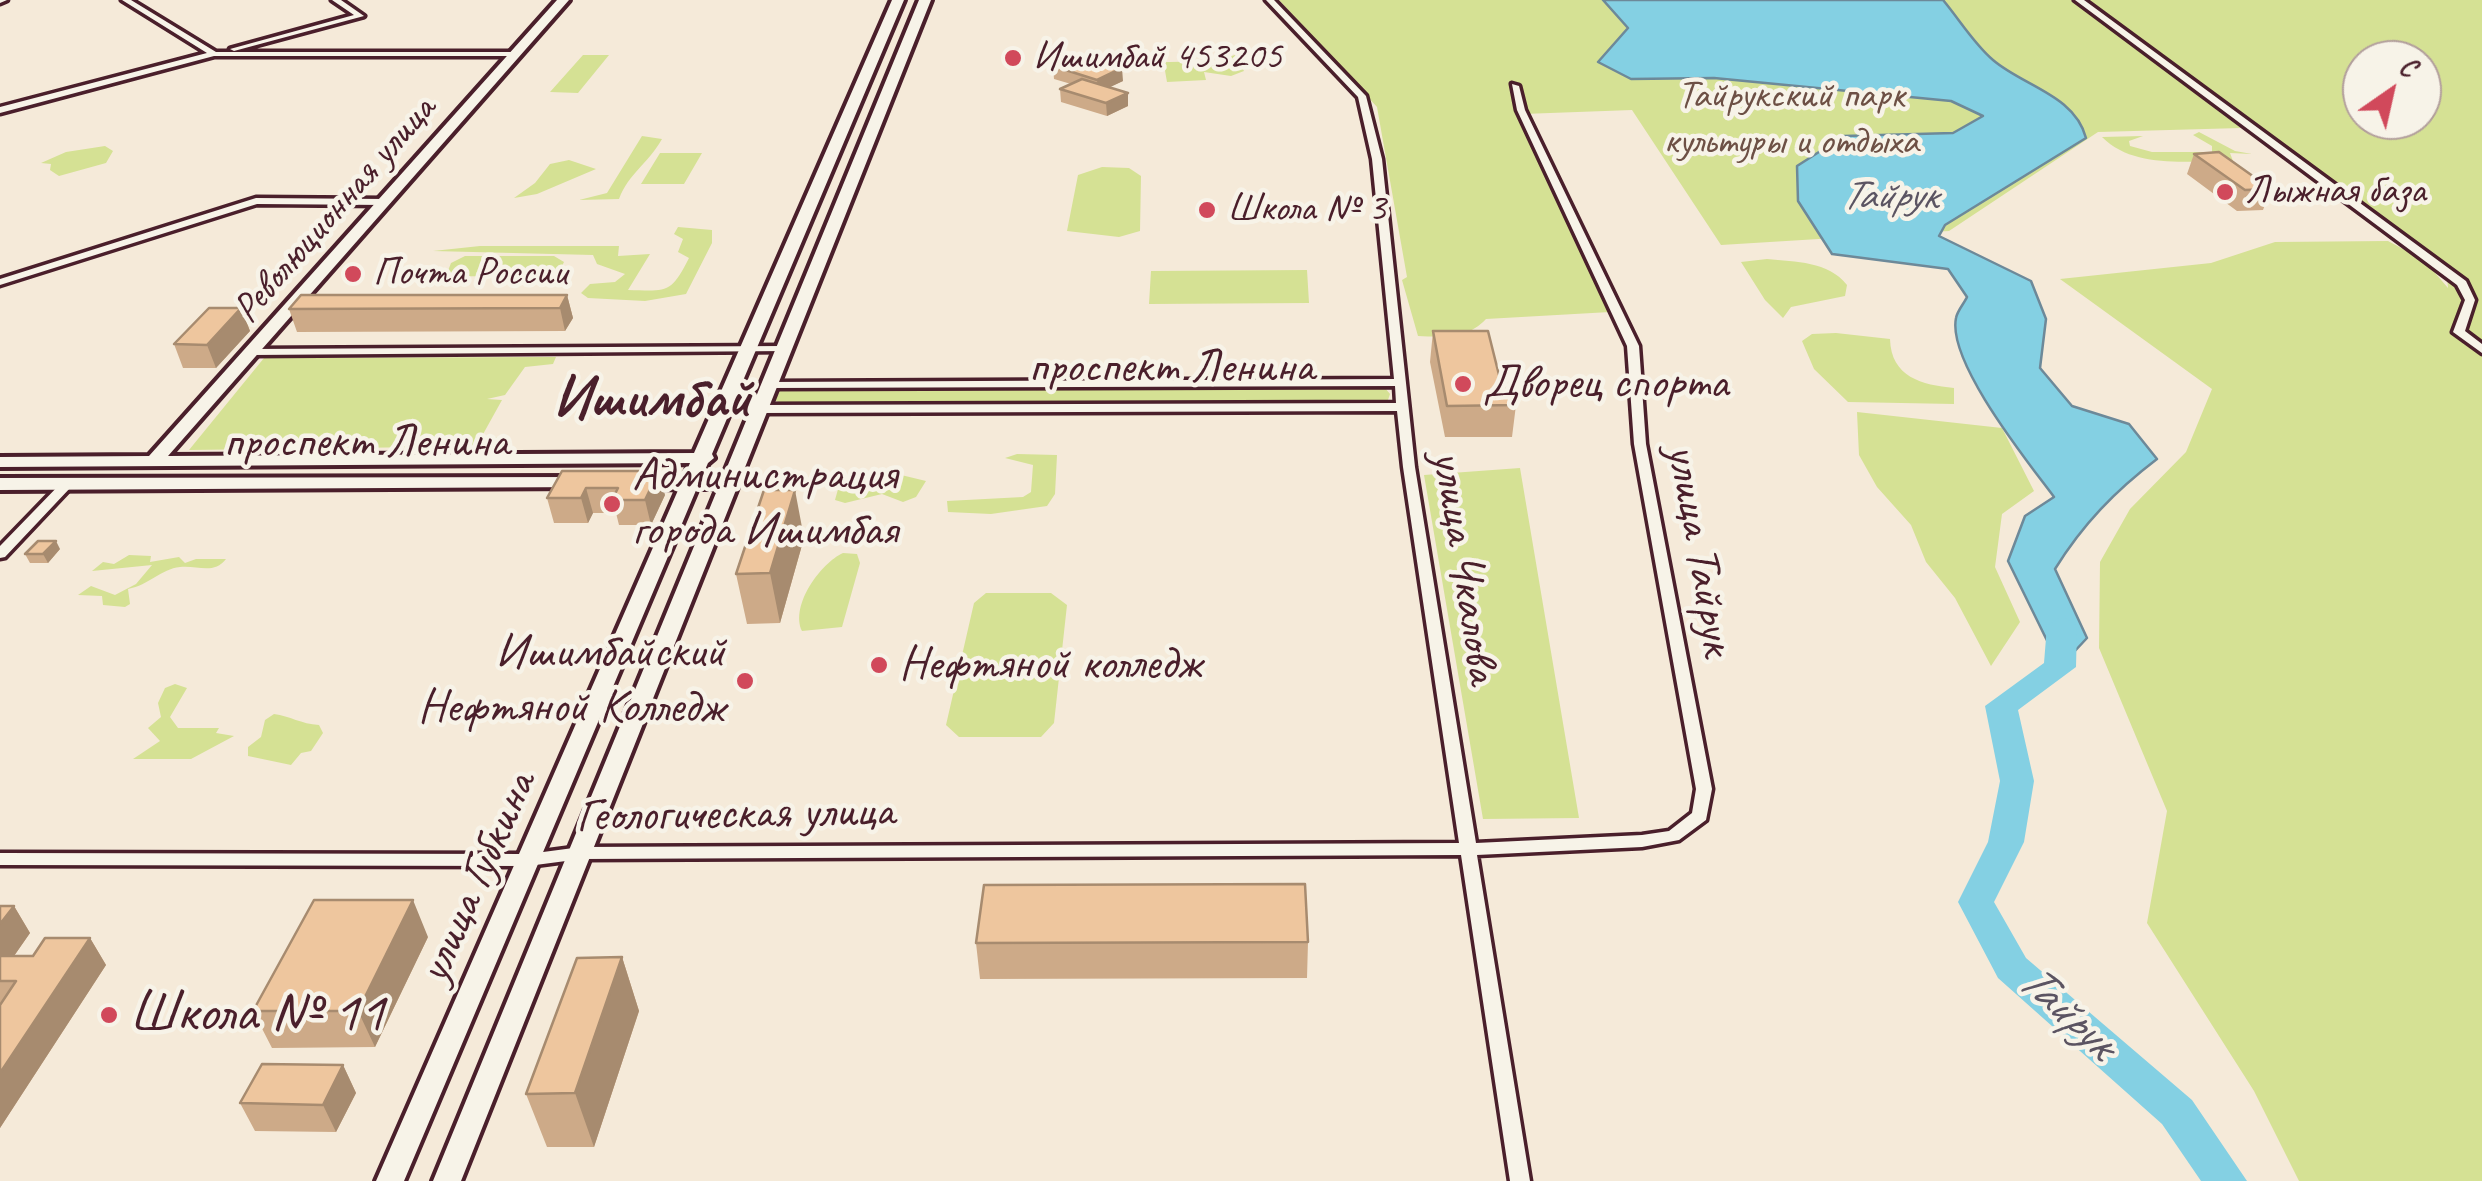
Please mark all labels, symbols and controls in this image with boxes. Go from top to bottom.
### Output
place label: Ишимбай 453205 [1033,34,1282,82]
north arrow [2342,40,2442,140]
marker: Ишимбай 453205 [1002,47,1024,69]
text: С [2392,48,2423,85]
park label: Тайрукский парк культуры и отдыха [1664,73,1918,167]
street label: Революционная улица [223,87,447,333]
place label: Лыжная база [2245,168,2426,216]
water label: Тайрук [1841,172,1937,222]
marker: Лыжная база [2214,181,2236,203]
place label: Школа № 3 [1227,186,1386,234]
marker: Школа № 3 [1196,199,1218,221]
place label: Почта России [373,250,567,298]
marker: Почта России [342,263,364,285]
street label: проспект Ленина [1028,339,1314,397]
place label: Дворец спорта [1483,355,1728,413]
district label: Ишимбай [553,366,751,436]
marker: Дворец спорта [1452,373,1474,395]
street label: проспект Ленина [223,414,509,472]
street label: улица Тайрук [1652,440,1746,660]
place label: Администрация города Ишимбая [632,447,897,560]
street label: улица Чкалова [1417,447,1511,687]
marker: Администрация города Ишимбая [601,493,623,515]
place label: Ишимбайский Нефтяной Колледж [418,624,725,737]
place label: Нефтяной колледж [899,636,1201,694]
marker: Нефтяной колледж [868,654,890,676]
marker: Ишимбайский Нефтяной Колледж [734,670,756,692]
street label: улица Губкина [406,764,550,992]
street label: Геологическая улица [575,783,895,847]
water label: Тайрук [2004,951,2128,1073]
place label: Школа № 11 [129,980,385,1050]
marker: Школа № 11 [98,1004,120,1026]

